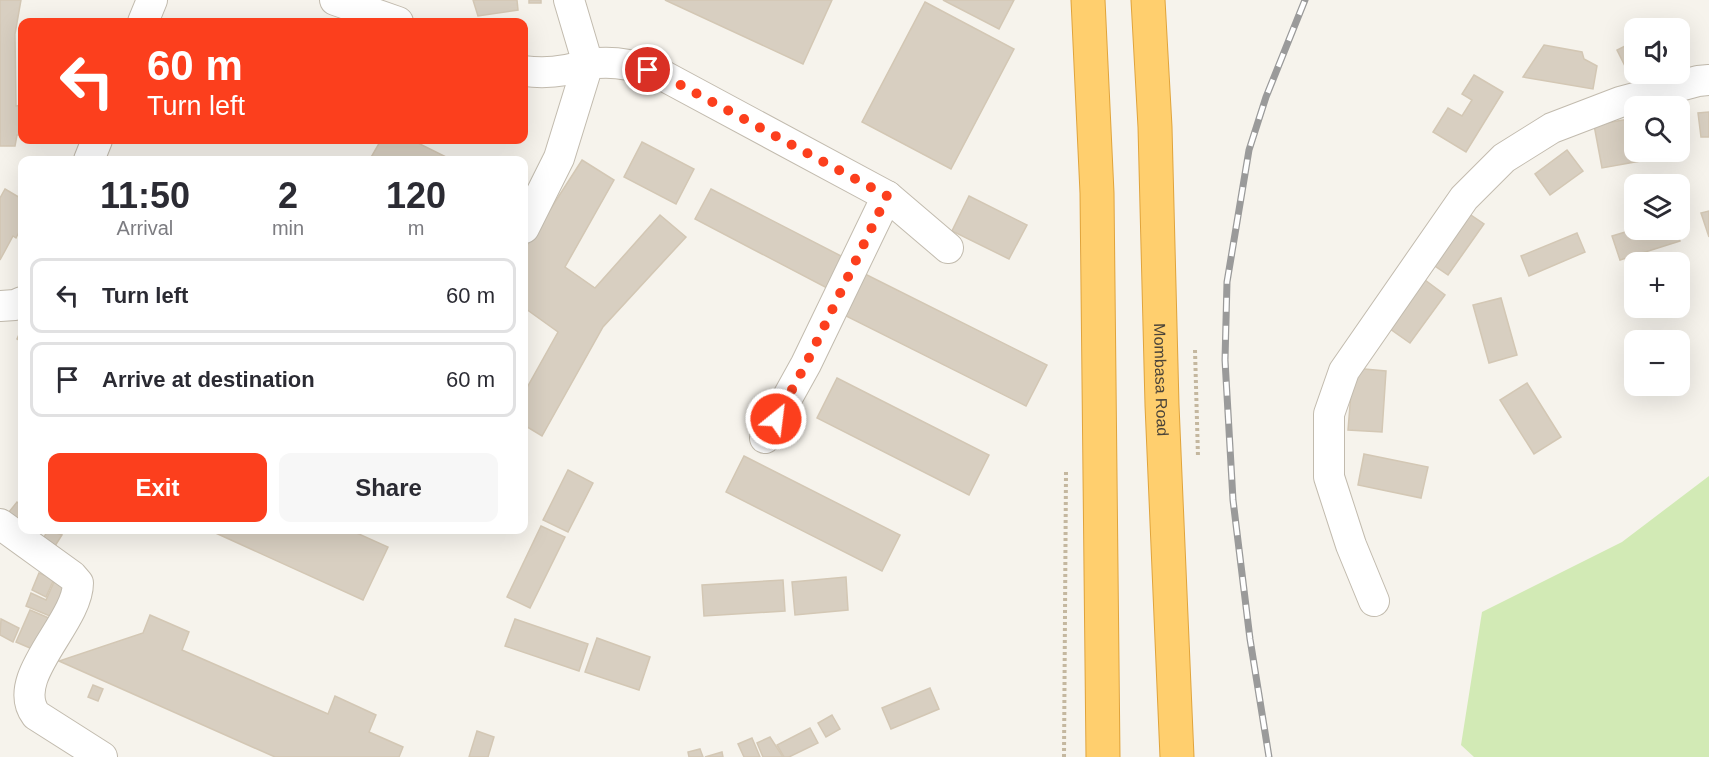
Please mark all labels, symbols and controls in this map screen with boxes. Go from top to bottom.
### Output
map controls [1624,18,1690,396]
button: sound [1624,18,1690,84]
icon: left [48,42,126,120]
text: 60 m [147,42,243,89]
pin [622,44,673,95]
icon: arrive [631,53,664,86]
text: Turn left [147,91,245,121]
button: search [1624,96,1690,162]
button: layers [1624,174,1690,240]
text: 11:50 [100,175,190,216]
text: 2 [278,175,298,216]
text: 120 [386,175,446,216]
text: Arrival [117,217,173,239]
text: min [272,217,304,239]
text: m [408,217,424,239]
button: + [1624,252,1690,318]
icon: left [51,279,84,312]
text: Turn left [102,283,188,308]
text: 60 m [446,283,495,308]
street label: Mombasa Road [1151,323,1171,437]
button: − [1624,330,1690,396]
icon: arrive [51,363,84,396]
text: Arrive at destination [102,367,315,392]
text: 60 m [446,367,495,392]
position arrow [744,387,808,451]
button: Exit [48,453,267,522]
button: Share [279,453,498,522]

